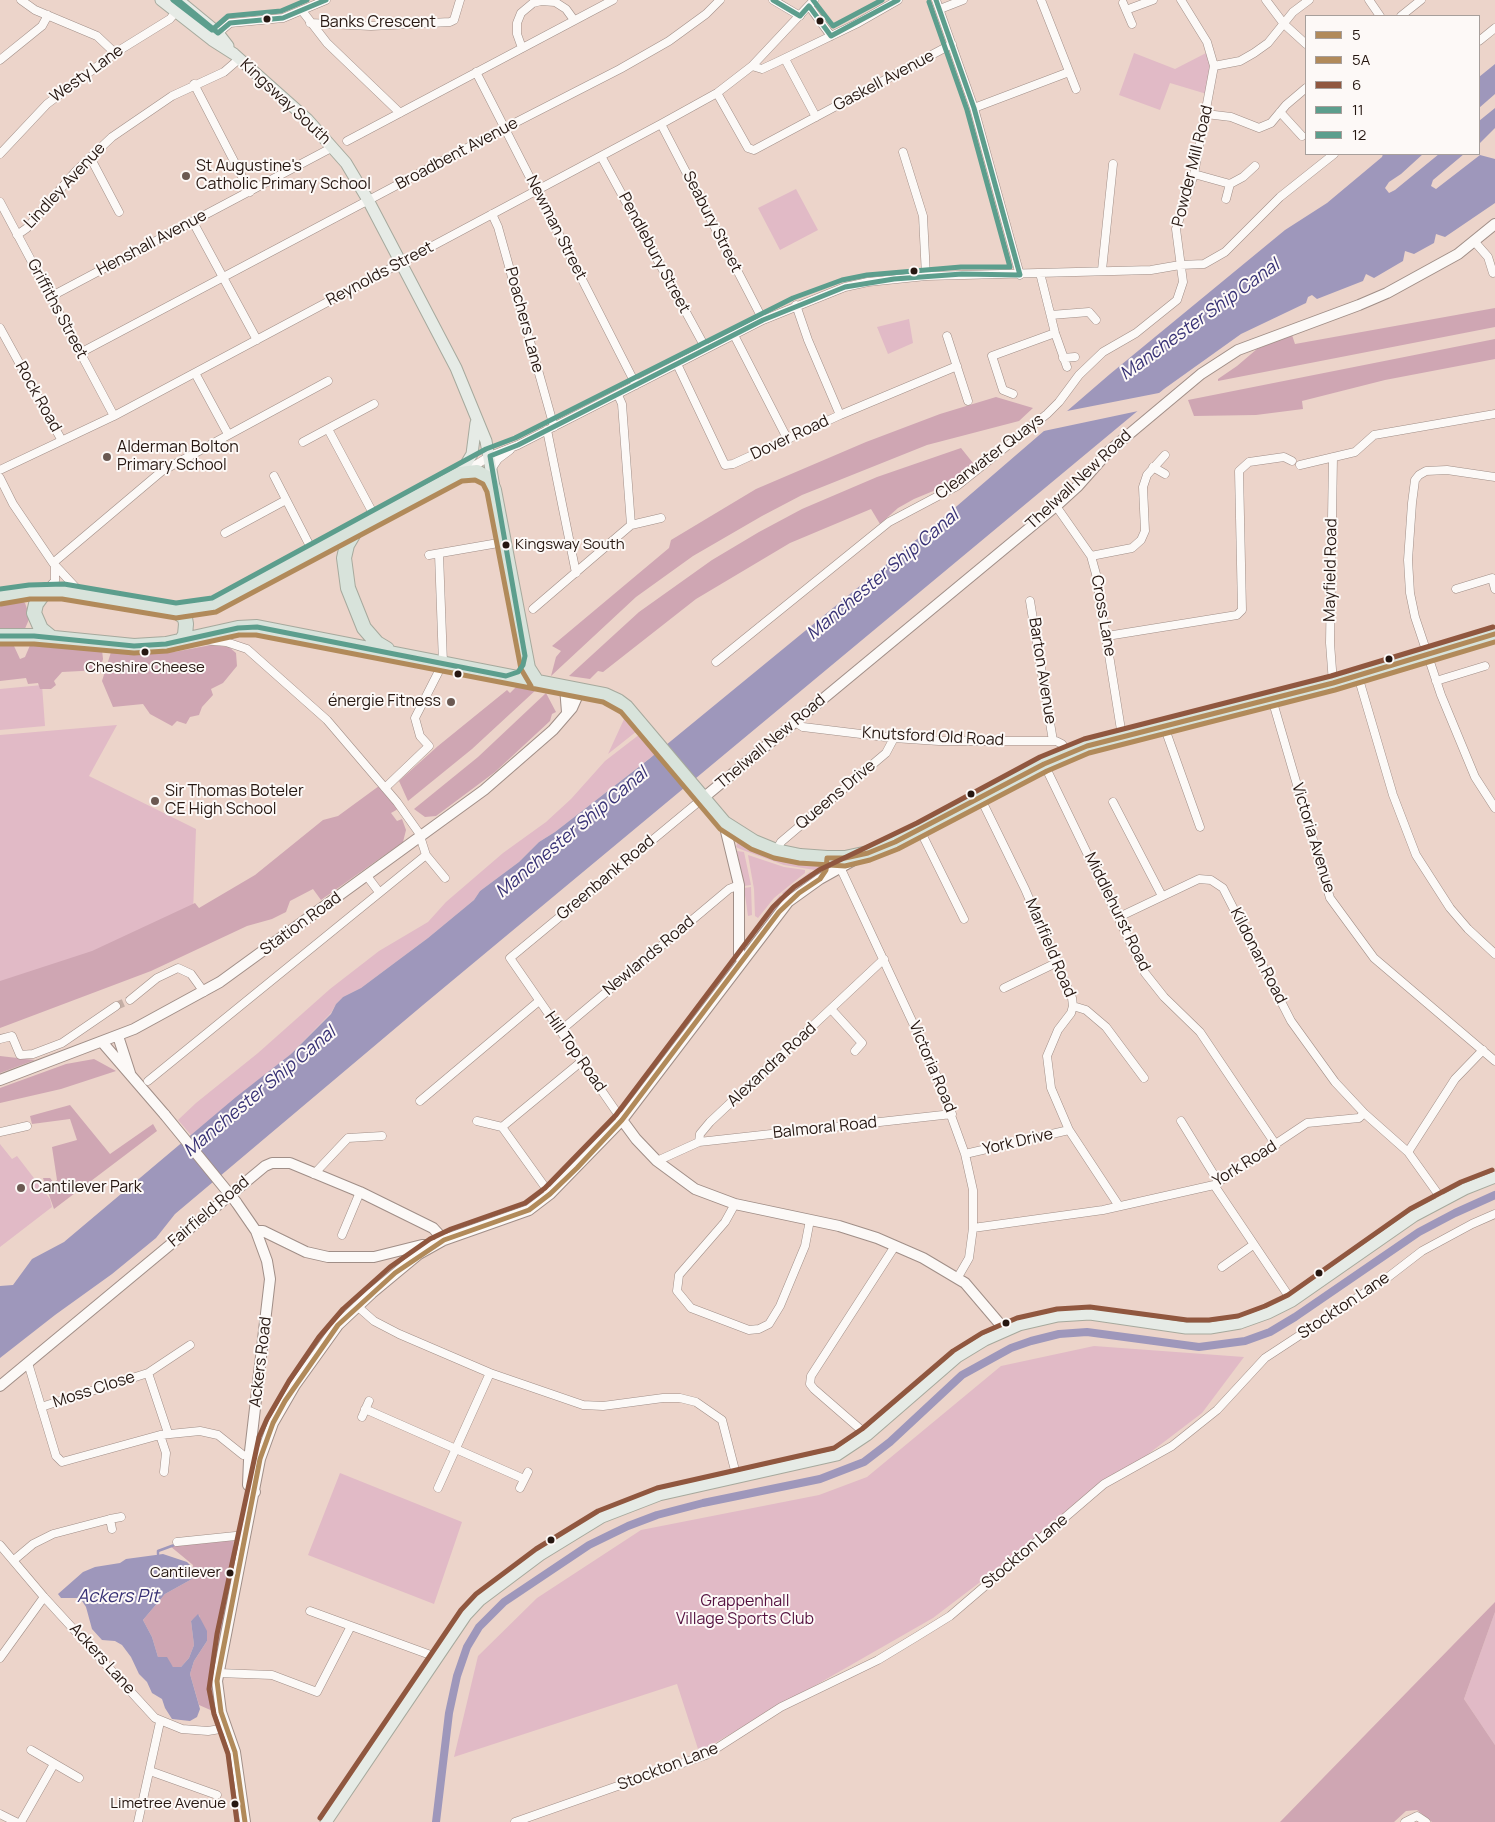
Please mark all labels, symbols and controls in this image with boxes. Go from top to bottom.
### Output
street label: Banks Crescent [320,13,436,33]
unlabelled marker [262,14,272,24]
legend [1305,15,1480,155]
unlabelled marker [815,16,825,26]
text: 5 [1352,24,1361,45]
street label: Westy Lane [47,41,127,107]
street label: Gaskell Avenue [830,46,938,116]
text: 5A [1352,49,1370,70]
street label: Kingsway South [236,55,334,149]
text: 6 [1352,74,1361,95]
text: 11 [1352,99,1364,120]
street label: Powder Mill Road [1169,103,1217,229]
street label: Broadbent Avenue [393,114,521,194]
text: 12 [1352,124,1366,145]
street label: Lindley Avenue [20,139,110,233]
place label: St Augustine's Catholic Primary School [196,157,371,195]
street label: Seabury Street [678,168,746,276]
marker: St Augustine's Catholic Primary School [180,170,192,182]
street label: Newman Street [521,173,591,283]
street label: Pendlebury Street [614,189,694,317]
street label: Henshall Avenue [94,206,210,280]
street label: Reynolds Street [323,238,437,310]
water label: Manchester Ship Canal [1116,255,1284,385]
street label: Griffiths Street [23,256,91,362]
street label: Poachers Lane [501,265,547,375]
unlabelled marker [909,266,919,276]
street label: Rock Road [11,358,65,436]
street label: Clearwater Quays [932,410,1048,504]
street label: Dover Road [748,412,832,464]
street label: Thelwall New Road [1022,426,1136,534]
place label: Alderman Bolton Primary School [117,438,239,476]
marker: Alderman Bolton Primary School [101,451,113,463]
water label: Manchester Ship Canal [803,505,963,645]
street label: Mayfield Road [1320,518,1342,622]
place label: Kingsway South [515,536,625,554]
marker: Kingsway South [501,540,511,550]
street label: Cross Lane [1086,574,1120,658]
street label: Barton Avenue [1024,616,1060,726]
marker: Cheshire Cheese [140,647,150,657]
unlabelled marker [1384,654,1394,664]
place label: Cheshire Cheese [85,659,205,677]
unlabelled marker [453,669,463,679]
street label: Thelwall New Road [712,691,830,793]
place label: énergie Fitness [328,692,441,712]
marker: énergie Fitness [445,696,457,708]
street label: Knutsford Old Road [861,724,1005,750]
street label: Queens Drive [792,756,880,834]
water label: Manchester Ship Canal [492,763,652,903]
street label: Victoria Avenue [1287,781,1339,895]
place label: Sir Thomas Boteler CE High School [165,782,304,820]
unlabelled marker [966,789,976,799]
marker: Sir Thomas Boteler CE High School [149,795,161,807]
street label: Greenbank Road [553,832,659,924]
street label: Middlehurst Road [1080,850,1154,974]
street label: Station Road [257,888,345,960]
street label: Marlfield Road [1021,896,1079,1000]
street label: Kildonan Road [1226,905,1290,1007]
street label: Newlands Road [599,912,699,1000]
street label: Hill Top Road [540,1008,610,1096]
street label: Alexandra Road [724,1019,820,1111]
street label: Victoria Road [904,1019,960,1115]
water label: Manchester Ship Canal [180,1022,340,1162]
street label: Balmoral Road [772,1113,878,1143]
street label: York Drive [981,1125,1055,1159]
street label: York Road [1209,1137,1281,1191]
street label: Fairfield Road [165,1173,253,1251]
place label: Cantilever Park [31,1178,142,1198]
marker: Cantilever Park [15,1182,27,1194]
street label: Stockton Lane [1295,1268,1393,1344]
unlabelled marker [1314,1268,1324,1278]
street label: Ackers Road [246,1316,276,1408]
unlabelled marker [1001,1318,1011,1328]
street label: Moss Close [51,1368,137,1412]
street label: Stockton Lane [978,1510,1072,1594]
unlabelled marker [546,1535,556,1545]
place label: Cantilever [150,1564,221,1582]
marker: Cantilever [225,1568,235,1578]
water label: Ackers Pit [77,1586,159,1608]
park label: Grappenhall Village Sports Club [676,1592,814,1630]
street label: Ackers Lane [65,1619,139,1699]
street label: Stockton Lane [615,1739,721,1795]
place label: Limetree Avenue [110,1795,226,1813]
marker: Limetree Avenue [230,1799,240,1809]

